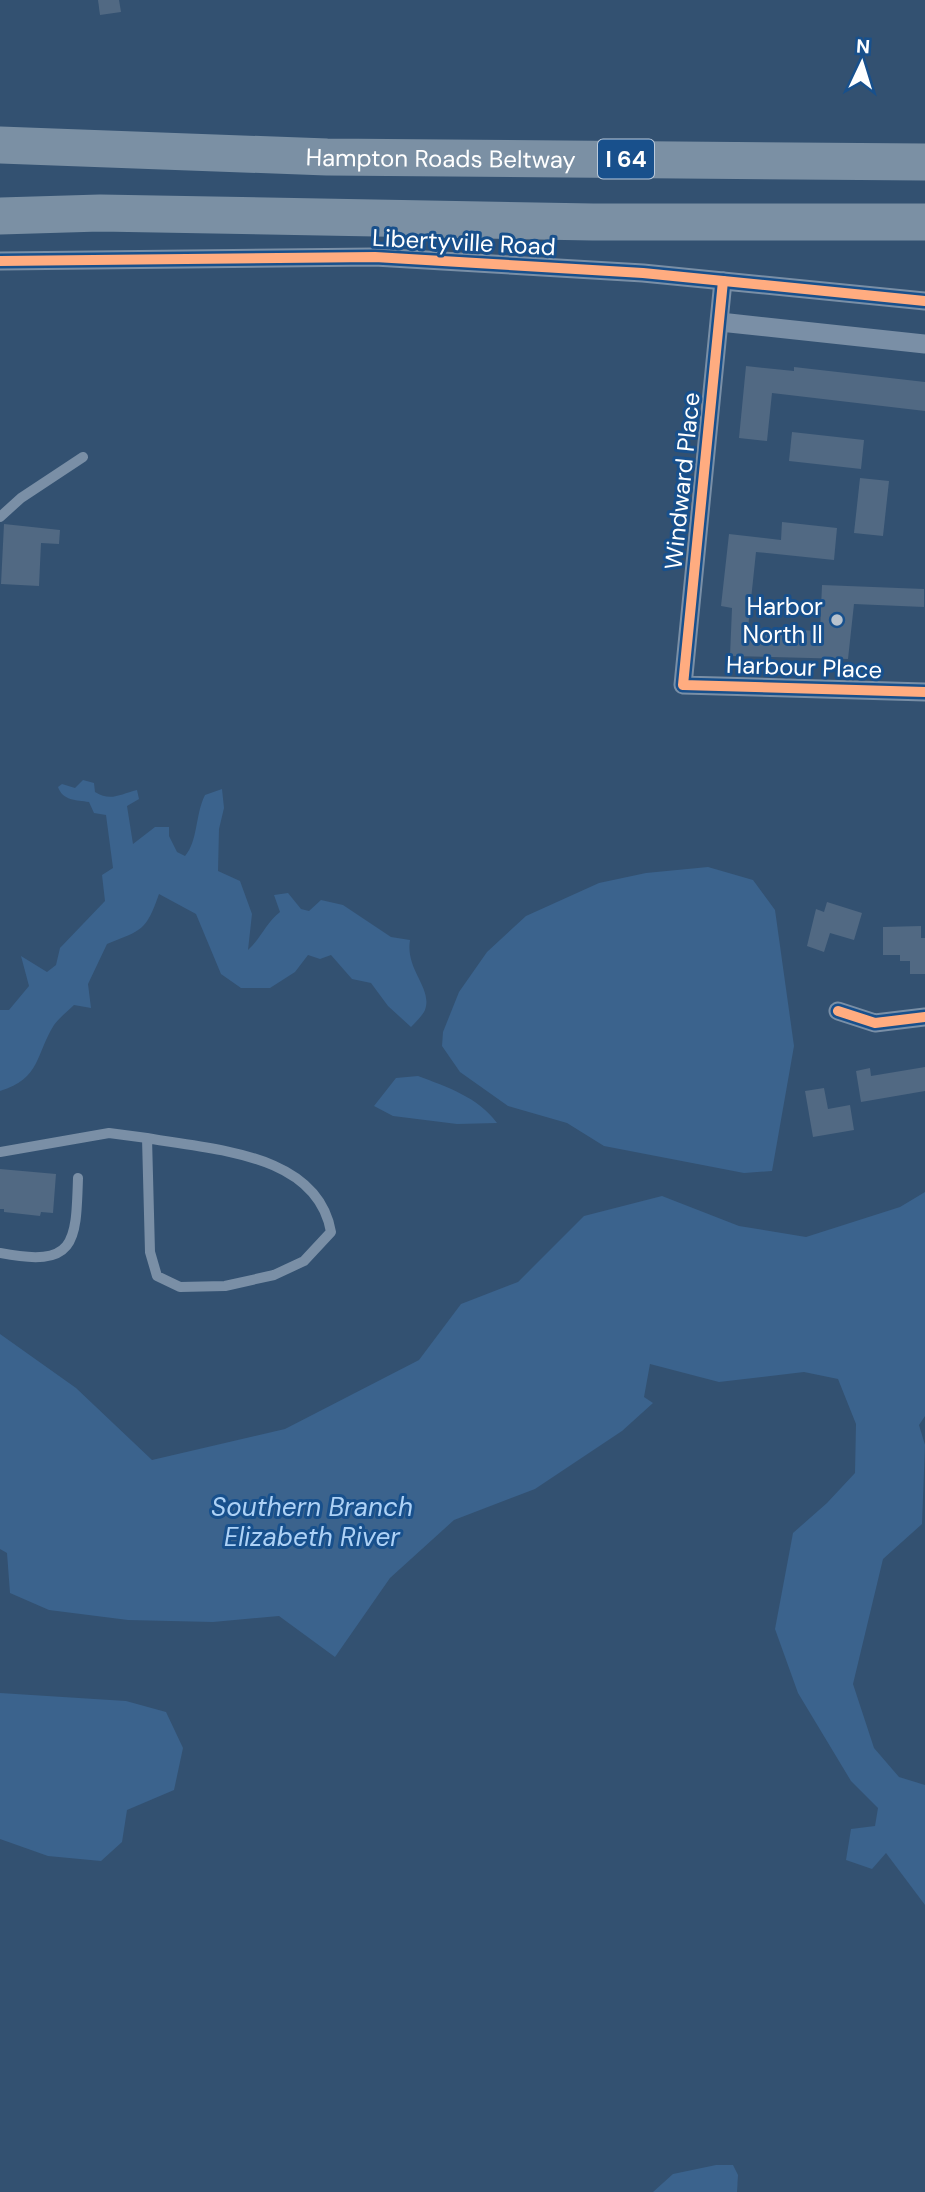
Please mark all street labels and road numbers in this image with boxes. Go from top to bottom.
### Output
road number: I 64 [598,140,654,178]
street label: Hampton Roads Beltway [305,141,576,175]
street label: Libertyville Road [371,222,557,262]
street label: Windward Place [657,391,707,571]
street label: Harbour Place [725,649,883,685]

